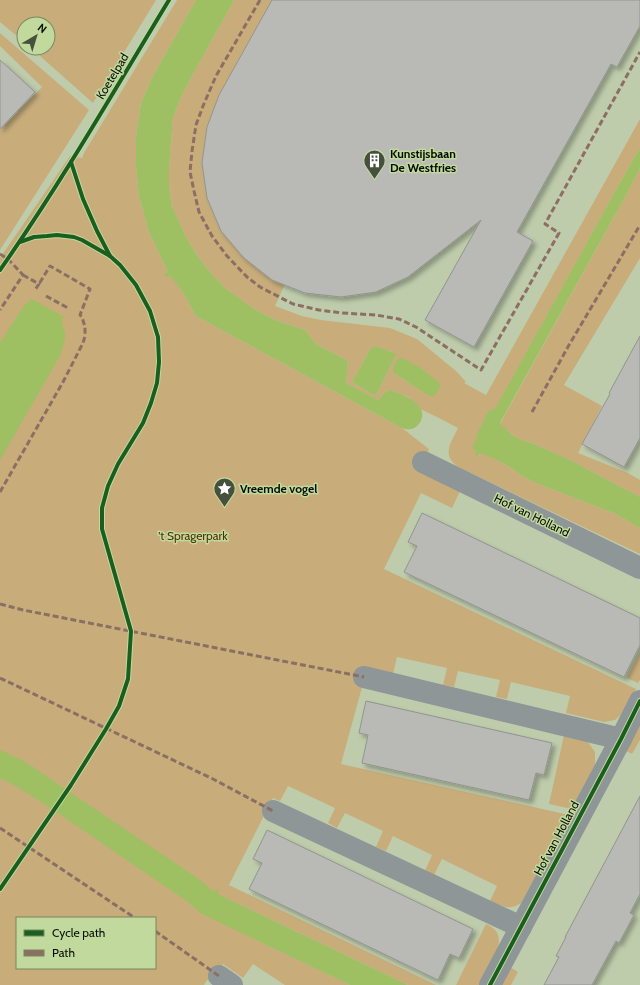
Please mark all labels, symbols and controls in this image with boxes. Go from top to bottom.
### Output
north arrow [16,16,56,56]
text: N [35,20,50,36]
street label: Koetelpad [92,50,132,102]
place label: Kunstijsbaan De Westfries [390,146,456,175]
building icon: Kunstijsbaan De Westfries [362,147,388,180]
place icon: Vreemde vogel [212,475,238,508]
place label: Vreemde vogel [240,481,317,496]
street label: Hof van Holland [492,490,572,540]
park label: 't Spragerpark [158,528,228,543]
street label: Hof van Holland [530,798,582,878]
legend [16,917,156,969]
text: Cycle path [52,925,105,940]
text: Path [52,945,75,960]

